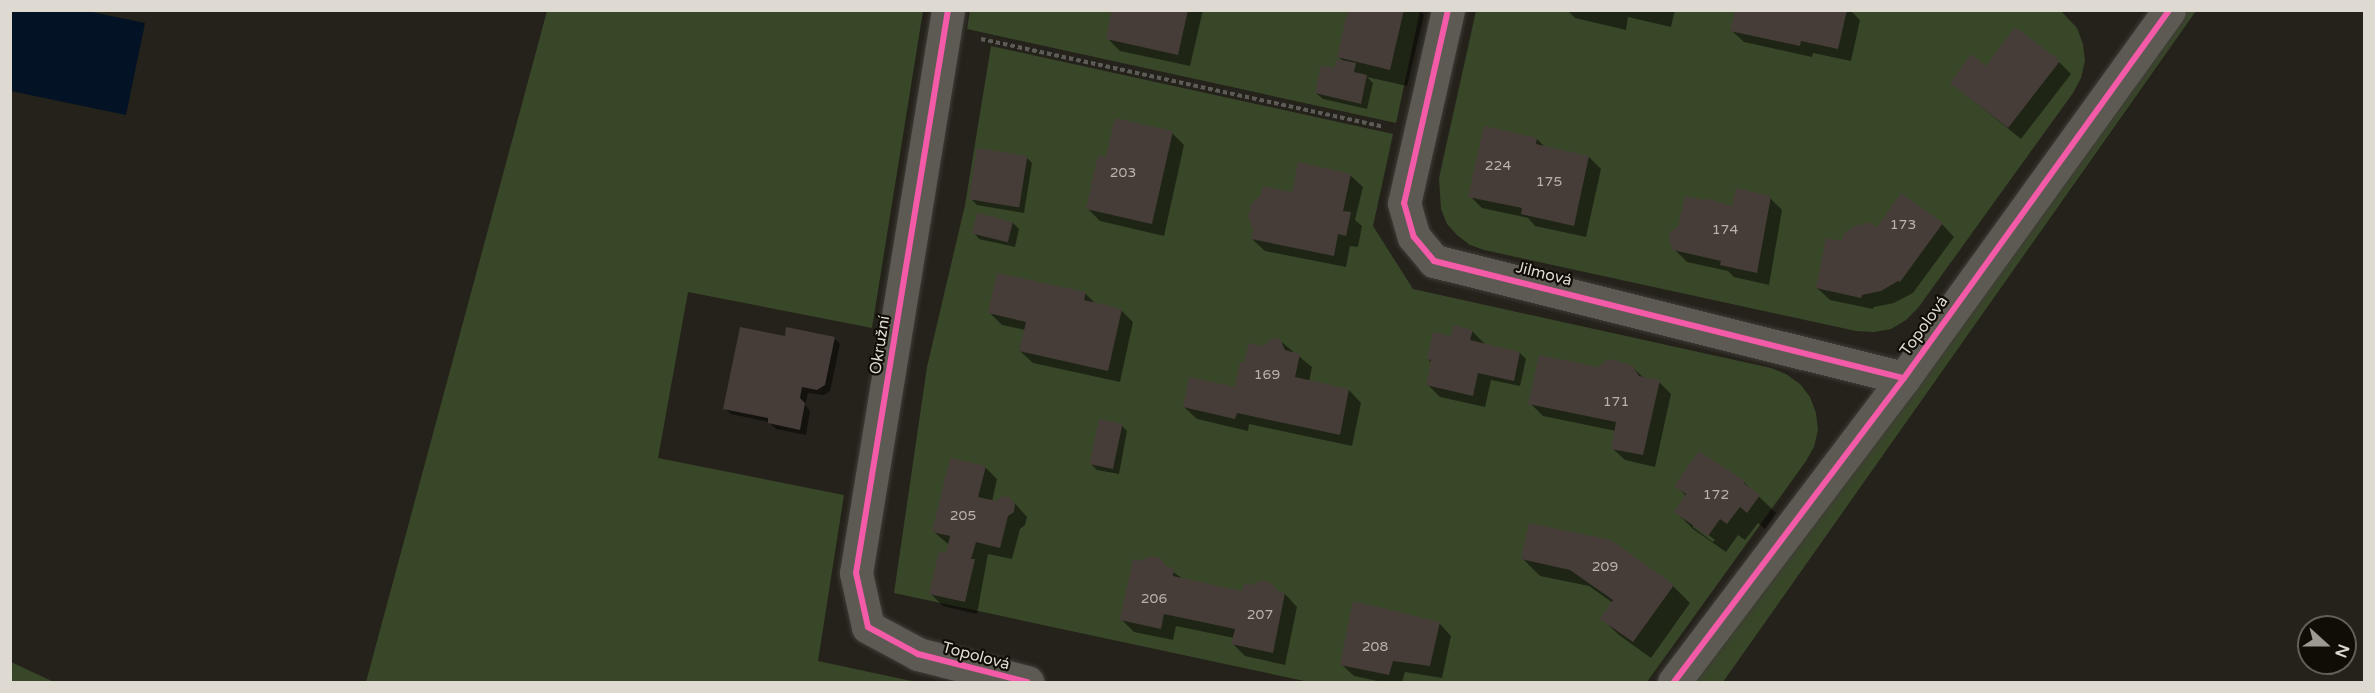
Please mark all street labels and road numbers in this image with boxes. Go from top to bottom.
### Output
street label: Jilmová [1514,258,1574,290]
street label: Topolová [1896,292,1952,360]
street label: Okružní [866,314,894,376]
street label: Topolová [940,638,1012,674]

